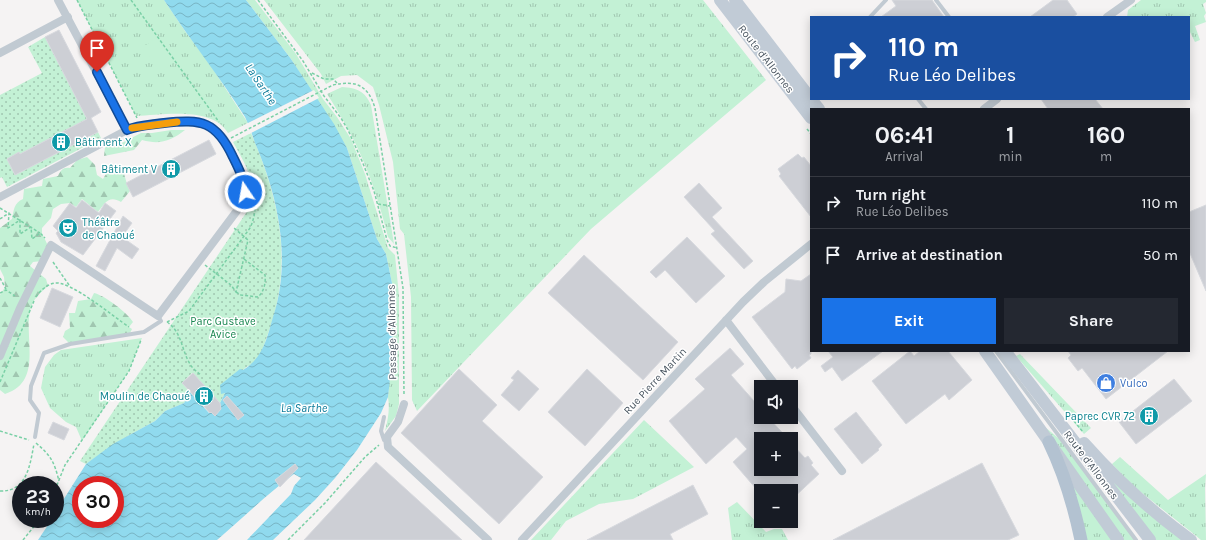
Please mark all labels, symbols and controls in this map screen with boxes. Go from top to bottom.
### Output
street label: Route d'Allonnes [735,22,797,96]
text: 110 m [888,30,959,63]
pin [80,31,114,72]
icon: right [822,32,874,84]
icon: arrive [86,37,108,59]
water label: La Sarthe [242,61,280,108]
text: Rue Léo Delibes [888,64,1016,86]
text: 06:41 [875,121,934,149]
text: 1 [1006,121,1015,149]
text: 160 [1087,121,1125,149]
building icon: Bâtiment X [50,131,72,153]
place label: Bâtiment X [75,136,132,149]
text: Arrival [885,149,923,164]
text: min [998,149,1022,164]
text: m [1100,149,1112,164]
building icon: Bâtiment V [160,158,182,180]
place label: Bâtiment V [101,163,157,176]
position arrow [224,171,266,213]
text: Turn right [856,186,926,204]
icon: right [822,192,844,214]
text: 110 m [1142,194,1178,212]
text: Rue Léo Delibes [856,204,949,219]
place label: Théâtre de Chaoué [82,216,135,242]
theatre icon: Théâtre de Chaoué [57,217,79,239]
icon: arrive [822,244,844,266]
text: Arrive at destination [856,246,1003,264]
text: 50 m [1143,246,1178,264]
street label: Passage d'Allonnes [385,284,399,380]
button: Exit [822,298,996,344]
button: Share [1004,298,1178,344]
park label: Parc Gustave Avice [190,315,256,341]
street label: Rue Pierre Martin [621,345,689,417]
shop icon: Vulco [1095,372,1117,394]
place label: Vulco [1120,377,1148,390]
map controls [754,380,798,528]
button: sound [754,380,798,424]
building icon: Moulin de Chaoué [193,385,215,407]
place label: Moulin de Chaoué [100,390,190,403]
water label: La Sarthe [281,401,328,415]
building icon: Paprec CVR 72 [1138,405,1160,427]
place label: Paprec CVR 72 [1065,410,1135,423]
street label: Route d'Allonnes [1061,428,1121,502]
button: + [754,432,798,476]
speed limit sign: 30 [72,476,124,528]
button: − [754,484,798,528]
text: 23 [26,485,50,508]
text: km/h [25,506,51,518]

